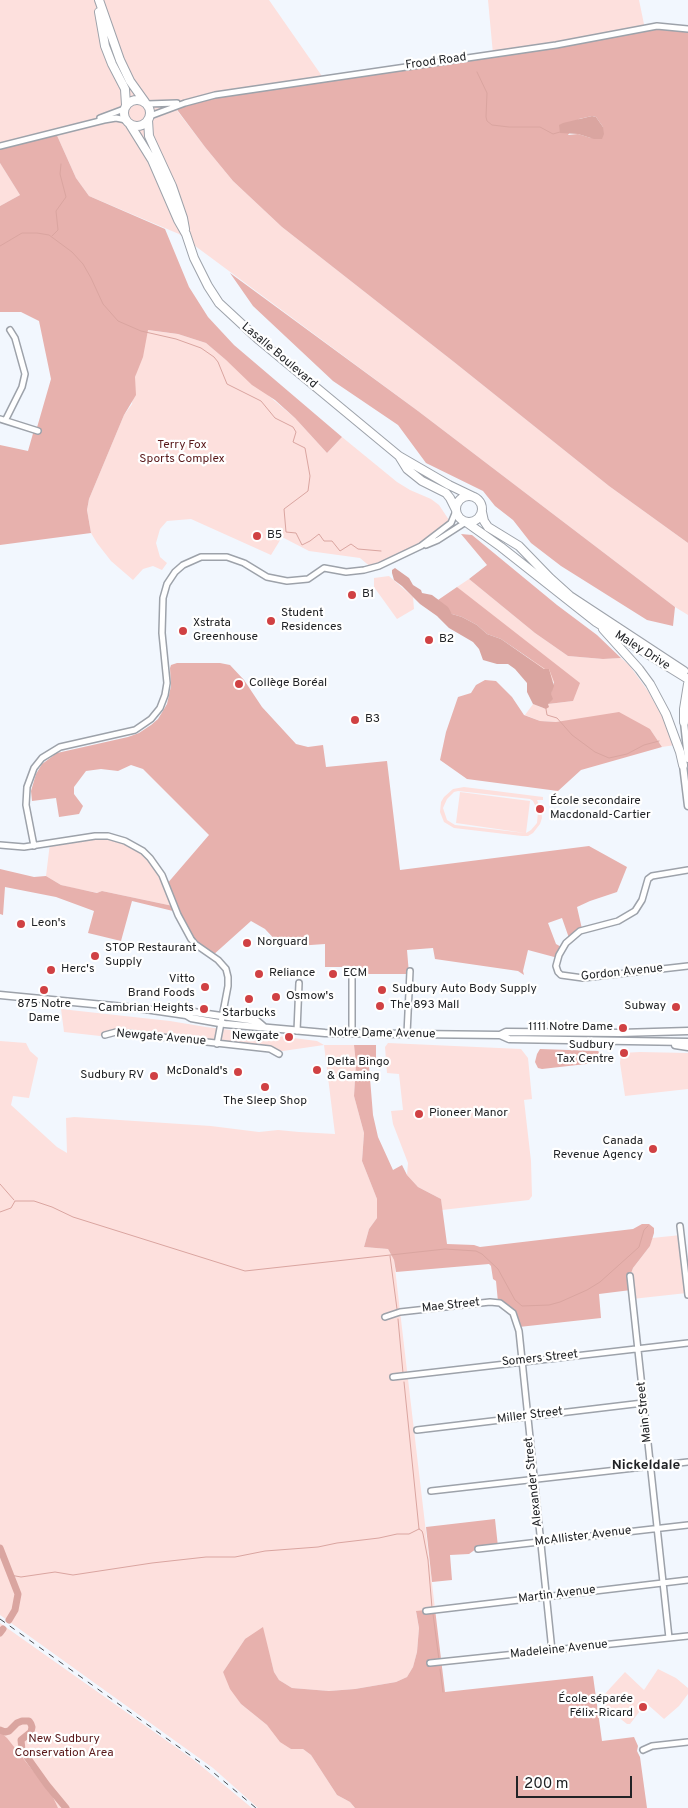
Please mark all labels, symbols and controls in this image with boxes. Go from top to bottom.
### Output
street label: Frood Road [405,51,467,73]
street label: Lasalle Boulevard [238,320,320,392]
park label: Terry Fox Sports Complex [139,439,225,467]
place label: B5 [267,529,282,543]
marker: B5 [251,530,263,542]
place label: B1 [362,588,374,602]
marker: B1 [346,589,358,601]
place label: Student Residences [281,607,342,635]
marker: Student Residences [265,615,277,627]
place label: Xstrata Greenhouse [193,617,258,645]
marker: Xstrata Greenhouse [177,625,189,637]
street label: Maley Drive [612,628,672,674]
place label: B2 [439,633,454,647]
marker: B2 [423,634,435,646]
place label: Collège Boréal [249,677,327,691]
marker: Collège Boréal [233,678,245,690]
place label: B3 [365,713,380,727]
marker: B3 [349,714,361,726]
place label: École secondaire Macdonald-Cartier [550,795,651,823]
marker: École secondaire Macdonald-Cartier [534,803,546,815]
place label: Leon's [31,917,66,931]
marker: Leon's [15,918,27,930]
place label: Norguard [257,936,308,950]
marker: Norguard [241,937,253,949]
place label: STOP Restaurant Supply [105,942,197,970]
marker: STOP Restaurant Supply [89,950,101,962]
street label: Gordon Avenue [580,962,664,984]
place label: Herc's [61,963,95,977]
marker: Herc's [45,964,57,976]
place label: Reliance [269,967,315,981]
place label: ECM [343,967,367,981]
marker: Reliance [253,968,265,980]
marker: ECM [327,968,339,980]
place label: Vitto Brand Foods [128,973,195,1001]
marker: Vitto Brand Foods [199,981,211,993]
place label: Sudbury Auto Body Supply [392,983,537,997]
marker: 875 Notre Dame [38,984,50,996]
marker: Sudbury Auto Body Supply [376,984,388,996]
place label: Osmow's [286,990,334,1004]
marker: Osmow's [270,991,282,1003]
marker: Starbucks [243,993,255,1005]
place label: 875 Notre Dame [17,998,71,1026]
place label: The 893 Mall [390,999,459,1013]
marker: The 893 Mall [374,1000,386,1012]
place label: Subway [624,1000,666,1014]
marker: Subway [670,1001,682,1013]
place label: Cambrian Heights [98,1002,194,1016]
marker: Cambrian Heights [198,1003,210,1015]
place label: Starbucks [222,1007,276,1021]
place label: 1111 Notre Dame [528,1021,613,1035]
marker: 1111 Notre Dame [617,1022,629,1034]
street label: Notre Dame Avenue [328,1026,436,1042]
street label: Newgate Avenue [115,1027,207,1049]
place label: Newgate [232,1030,279,1044]
marker: Newgate [283,1031,295,1043]
place label: Sudbury Tax Centre [556,1039,614,1067]
marker: Sudbury Tax Centre [618,1047,630,1059]
place label: Delta Bingo & Gaming [327,1056,389,1084]
marker: Delta Bingo & Gaming [311,1064,323,1076]
place label: McDonald's [166,1065,228,1079]
marker: McDonald's [232,1066,244,1078]
place label: Sudbury RV [80,1069,144,1083]
marker: Sudbury RV [148,1070,160,1082]
marker: The Sleep Shop [259,1081,271,1093]
place label: The Sleep Shop [223,1095,307,1109]
place label: Pioneer Manor [429,1107,508,1121]
marker: Pioneer Manor [413,1108,425,1120]
place label: Canada Revenue Agency [553,1135,643,1163]
marker: Canada Revenue Agency [647,1143,659,1155]
street label: Mae Street [421,1296,481,1316]
street label: Somers Street [501,1348,579,1370]
street label: Main Street [635,1381,655,1443]
street label: Miller Street [496,1405,564,1427]
street label: Alexander Street [522,1436,546,1528]
district label: Nickeldale [612,1458,680,1474]
street label: McAllister Avenue [534,1524,632,1550]
street label: Martin Avenue [518,1583,596,1607]
street label: Madeleine Avenue [510,1638,608,1662]
place label: École séparée Félix-Ricard [558,1693,633,1721]
marker: École séparée Félix-Ricard [637,1701,649,1713]
park label: New Sudbury Conservation Area [15,1733,113,1761]
scale bar [518,1766,634,1798]
text: 200 m [524,1775,569,1794]

